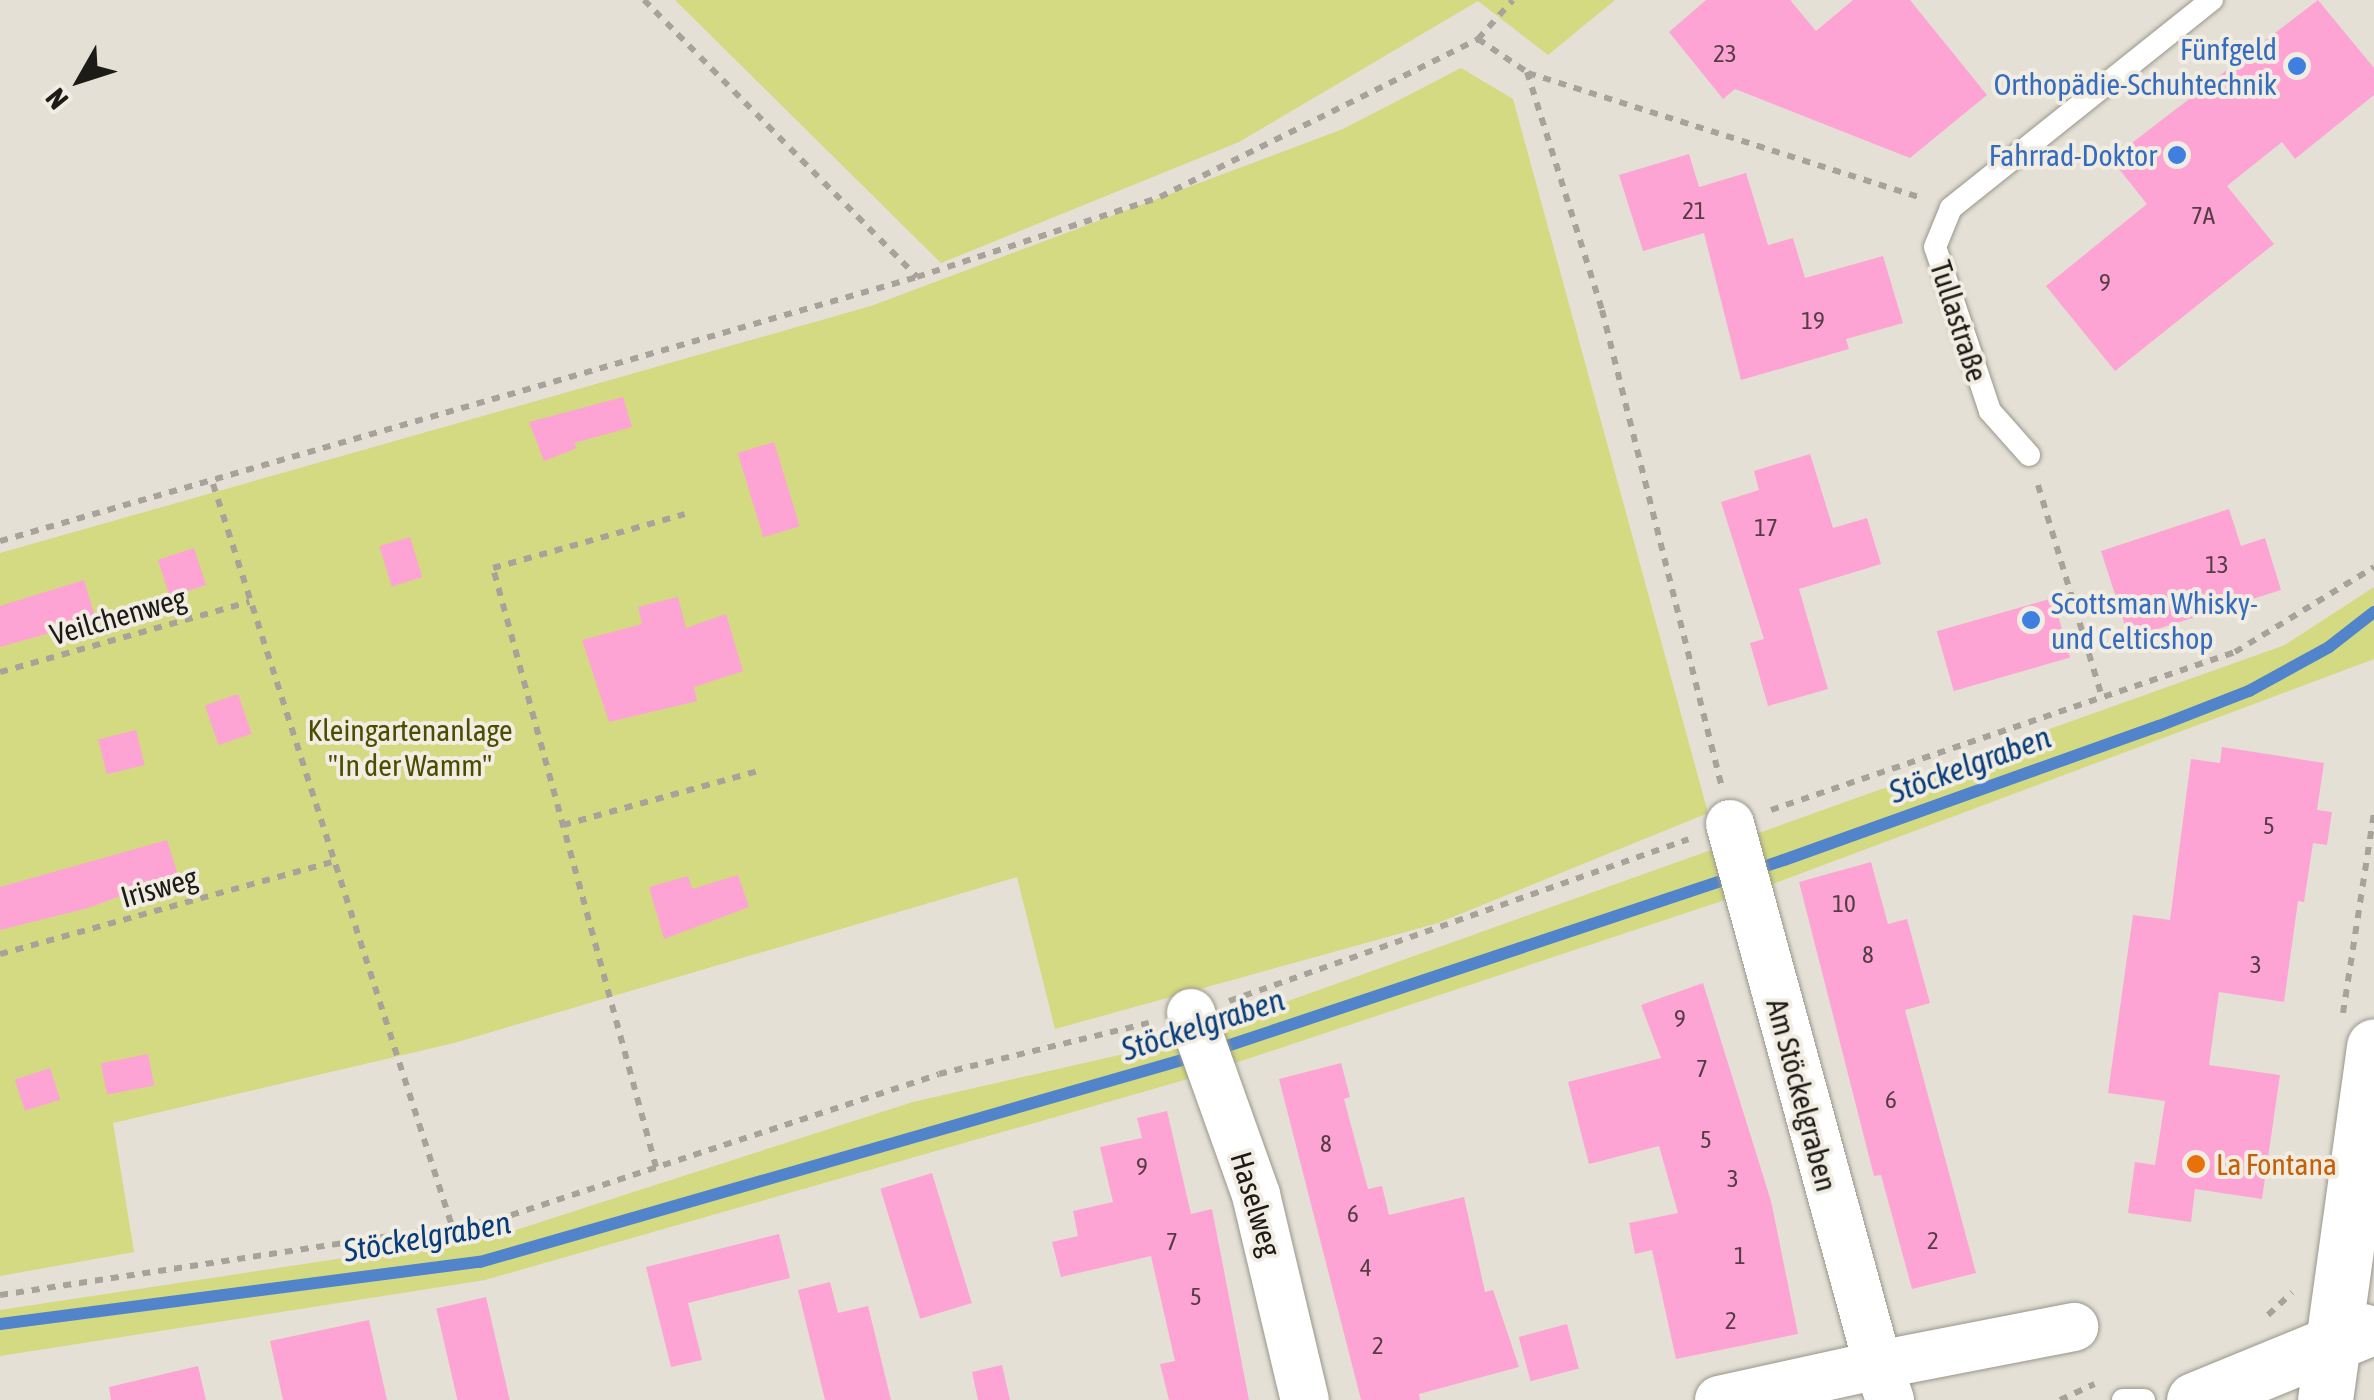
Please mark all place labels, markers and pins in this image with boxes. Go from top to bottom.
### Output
place label: Fünfgeld Orthopädie-Schuhtechnik [1994,31,2277,102]
marker: Fünfgeld Orthopädie-Schuhtechnik [2286,55,2308,77]
place label: Fahrrad-Doktor [1989,137,2157,173]
marker: Fahrrad-Doktor [2166,144,2188,166]
place label: Scottsman Whisky- und Celticshop [2051,585,2258,656]
marker: Scottsman Whisky- und Celticshop [2020,609,2042,631]
place label: La Fontana [2216,1146,2337,1182]
marker: La Fontana [2185,1153,2207,1175]

